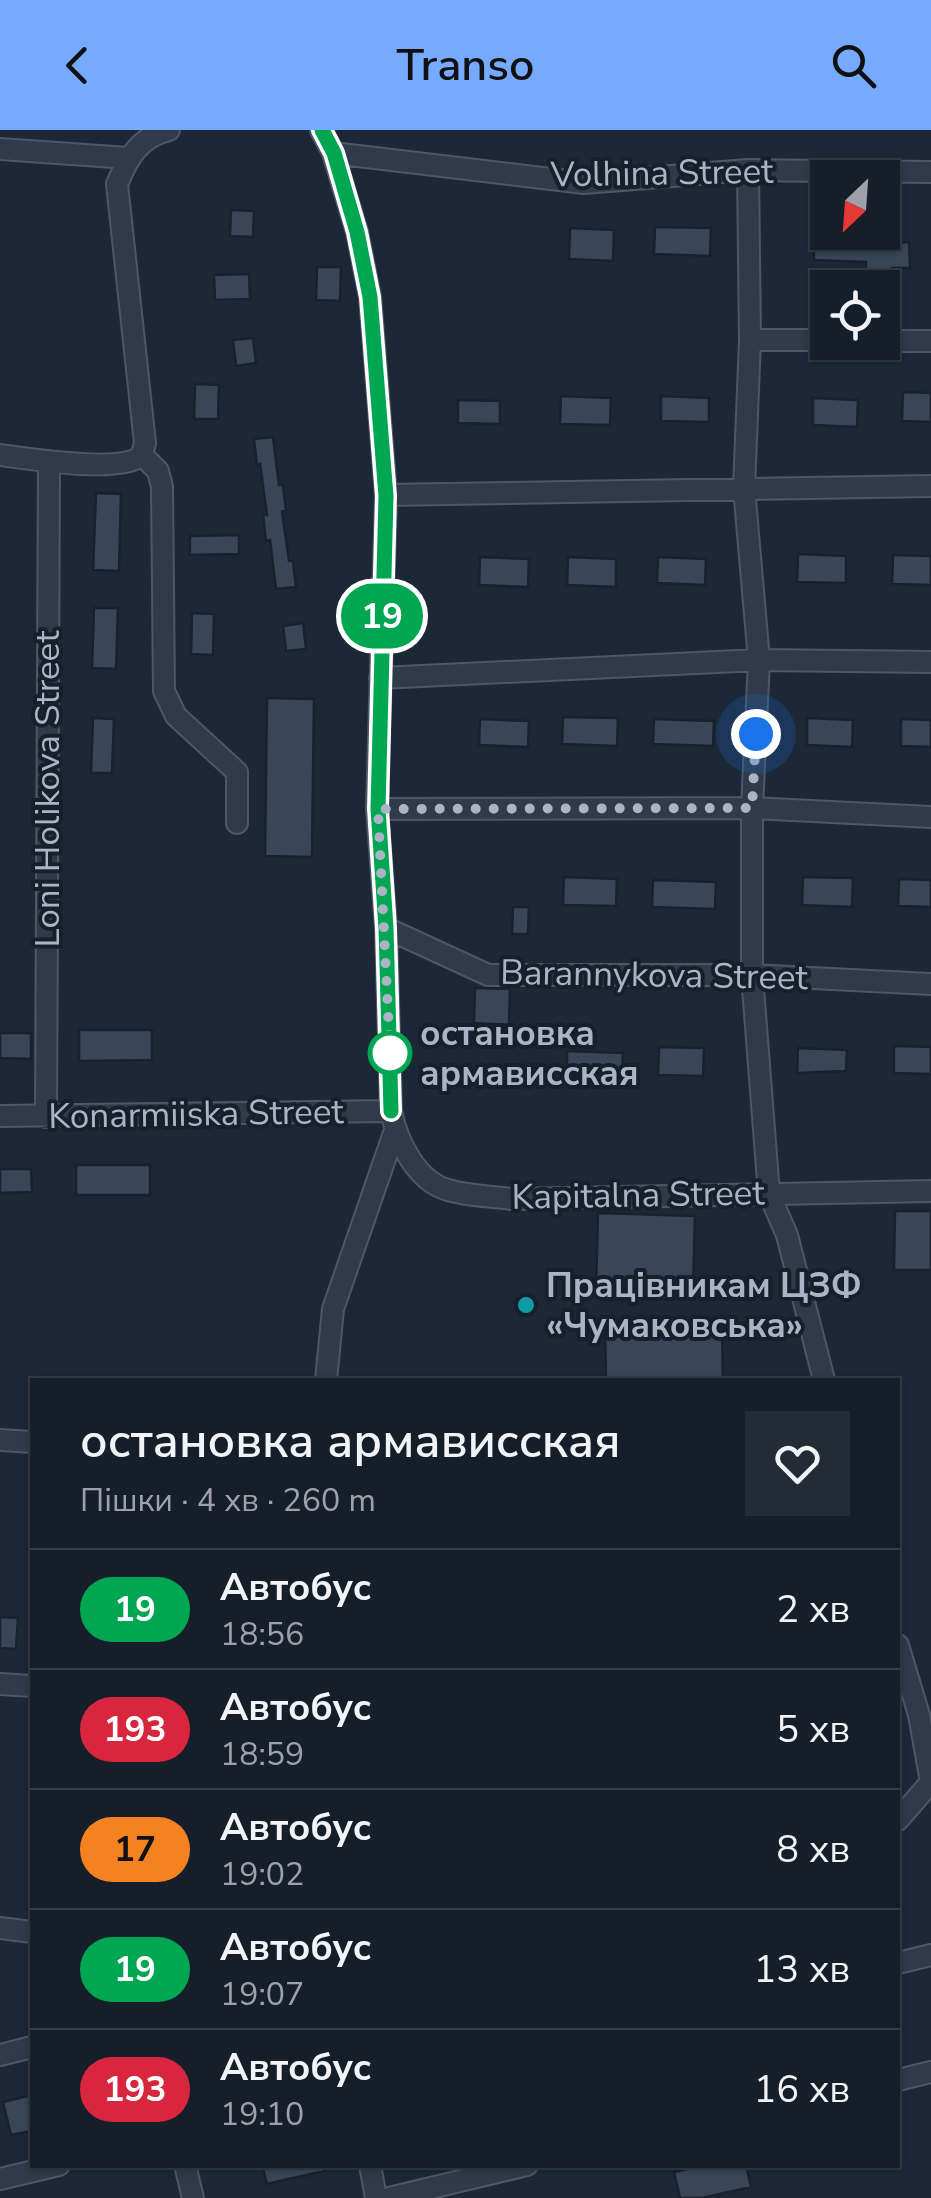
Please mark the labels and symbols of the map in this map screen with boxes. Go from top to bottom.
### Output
street label: Volhina Street [549,148,775,198]
north arrow [810,160,900,250]
line badge: 19 [337,584,427,648]
street label: Loni Holikova Street [24,630,71,947]
your location [731,709,781,759]
street label: Barannykova Street [500,949,809,1001]
place label: остановка армависская [420,1010,639,1097]
marker: остановка армависская [369,1032,411,1074]
street label: Konarmiiska Street [48,1088,345,1140]
street label: Kapitalna Street [511,1169,766,1221]
place label: Працівникам ЦЗФ «Чумаковська» [546,1262,862,1349]
marker: Працівникам ЦЗФ «Чумаковська» [515,1294,537,1316]

